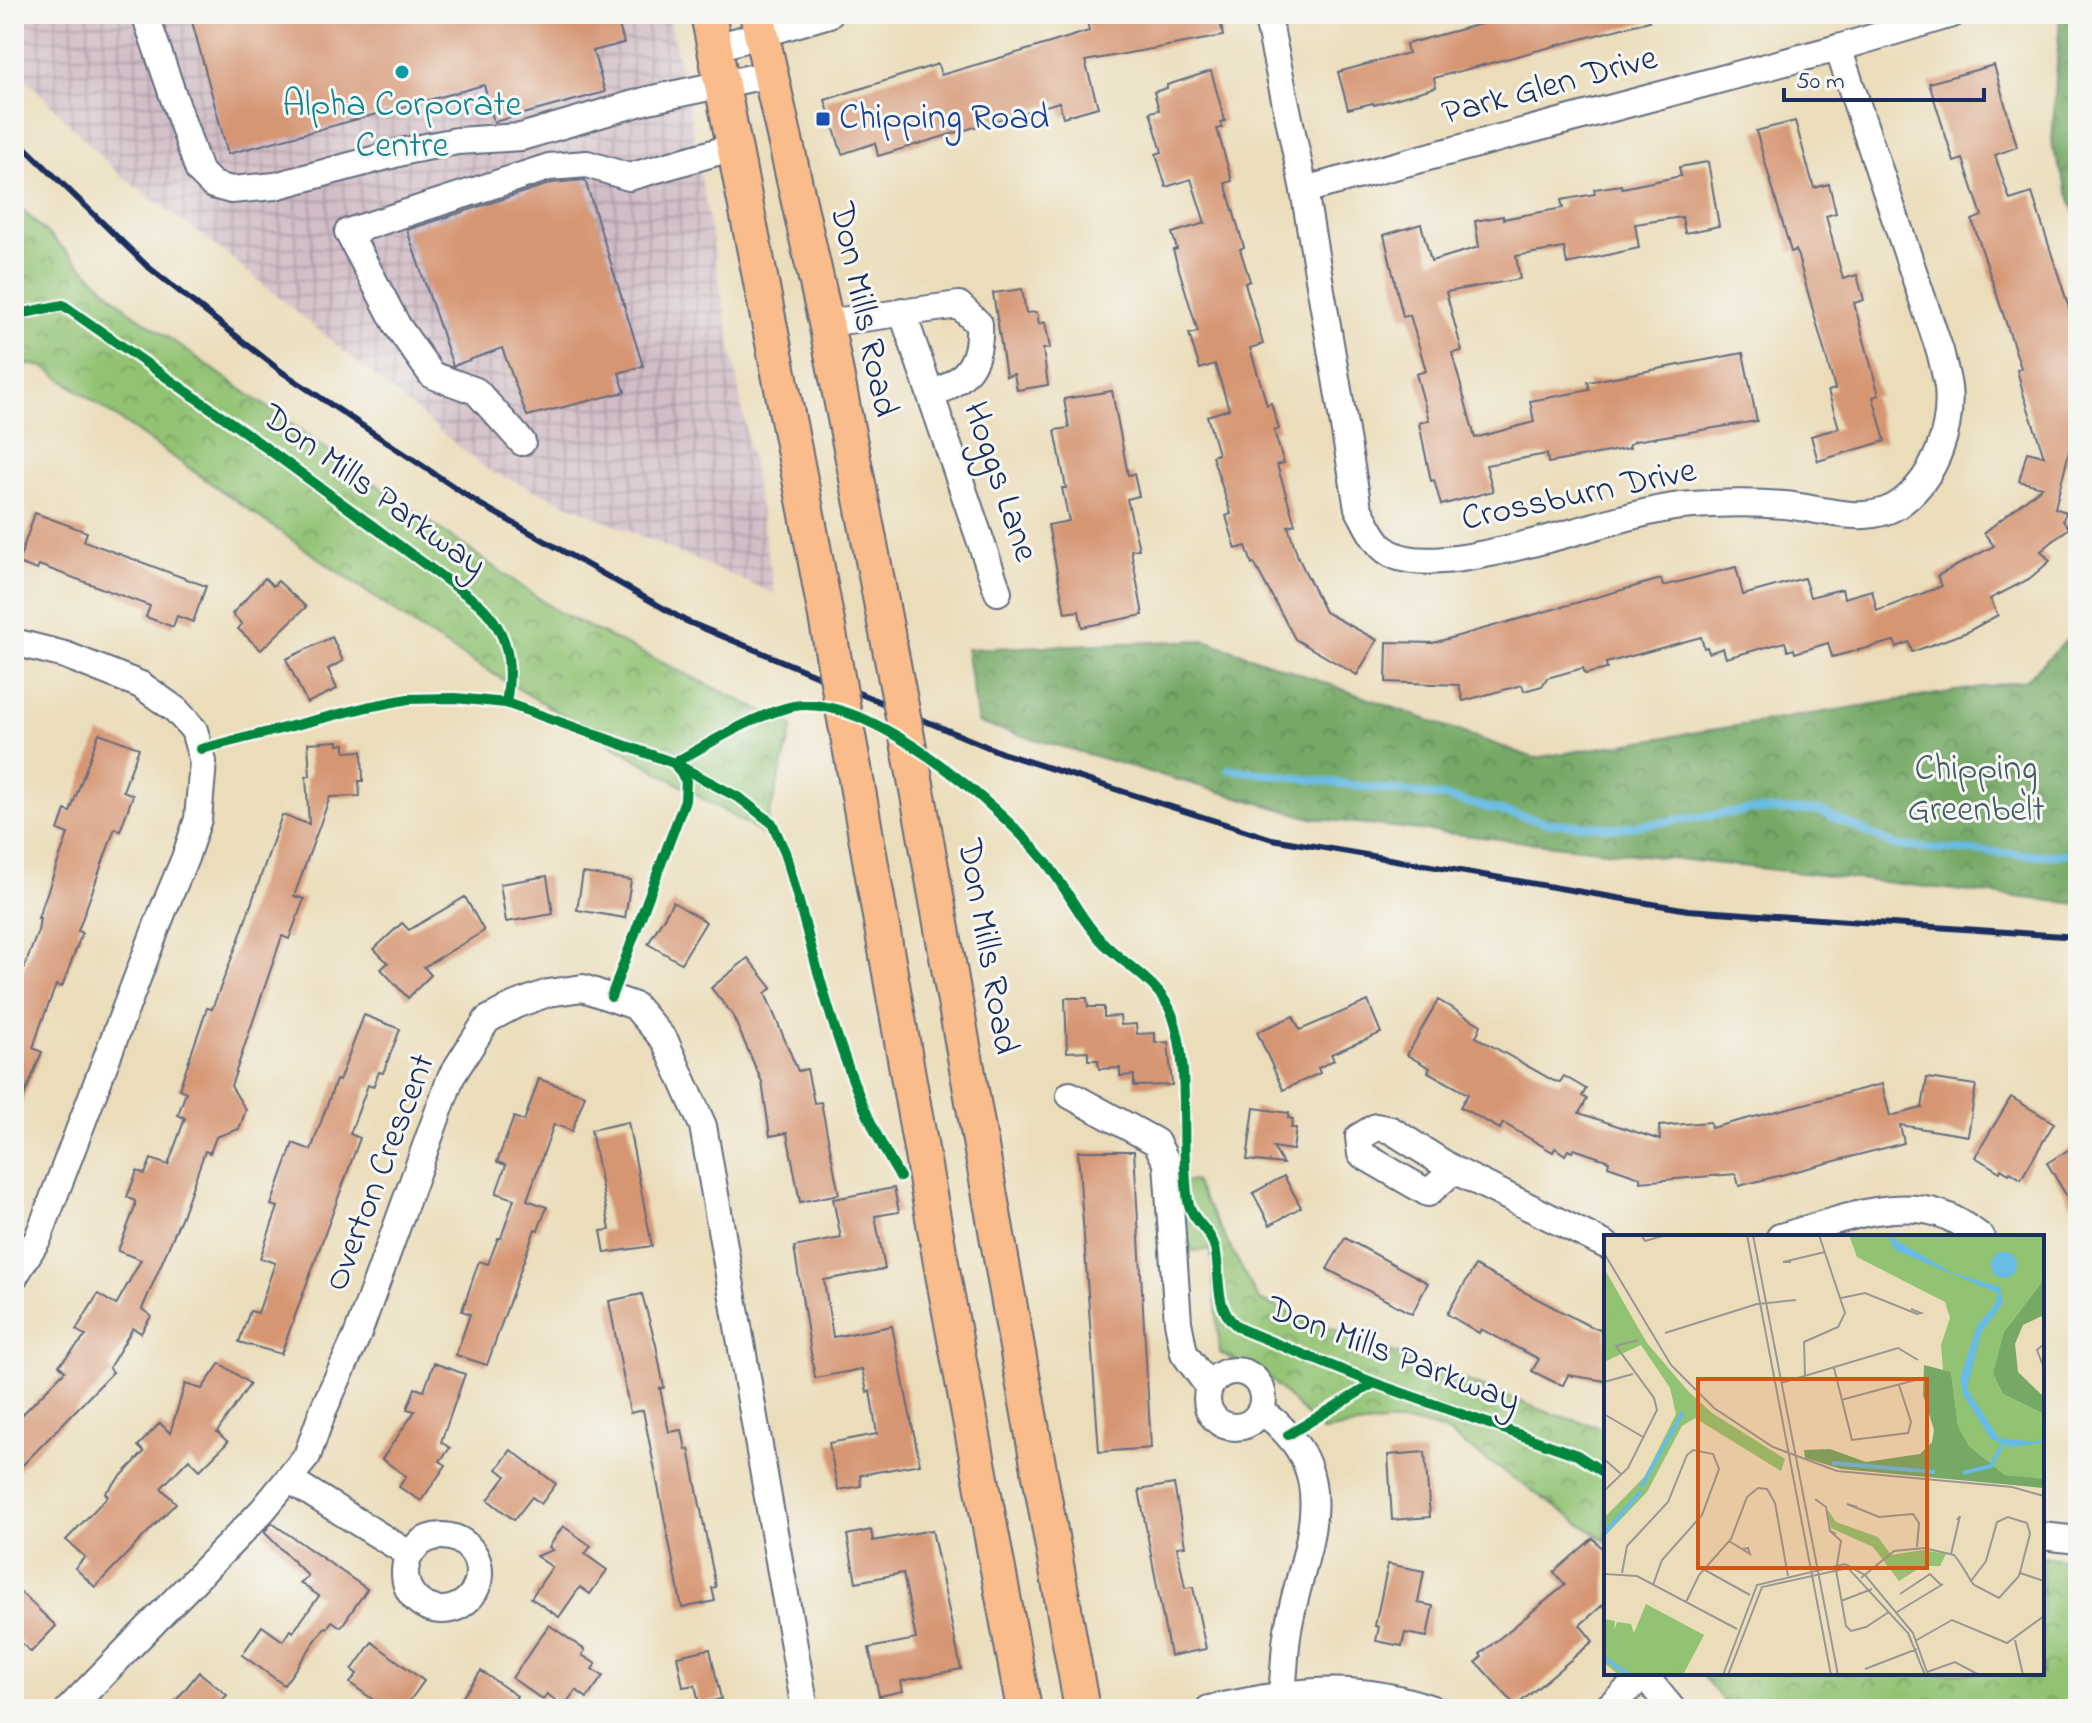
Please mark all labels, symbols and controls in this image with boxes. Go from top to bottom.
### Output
street label: Park Glen Drive [1437,33,1664,141]
scale bar [1784,52,1984,102]
marker: Alpha Corporate Centre [393,63,411,81]
text: 50 m [1796,65,1845,100]
place label: Alpha Corporate Centre [282,80,522,174]
place label: Chipping Road [839,93,1049,146]
marker: Chipping Road [814,110,832,128]
street label: Don Mills Road [813,197,911,422]
street label: Don Mills Parkway [248,391,497,592]
street label: Hoggs Lane [947,395,1051,570]
street label: Crossburn Drive [1457,445,1702,547]
park label: Chipping Greenbelt [1907,744,2045,838]
street label: Don Mills Road [941,834,1031,1059]
street label: Overton Crescent [311,1046,451,1300]
inset map [1604,1235,2044,1675]
street label: Don Mills Parkway [1258,1283,1527,1429]

